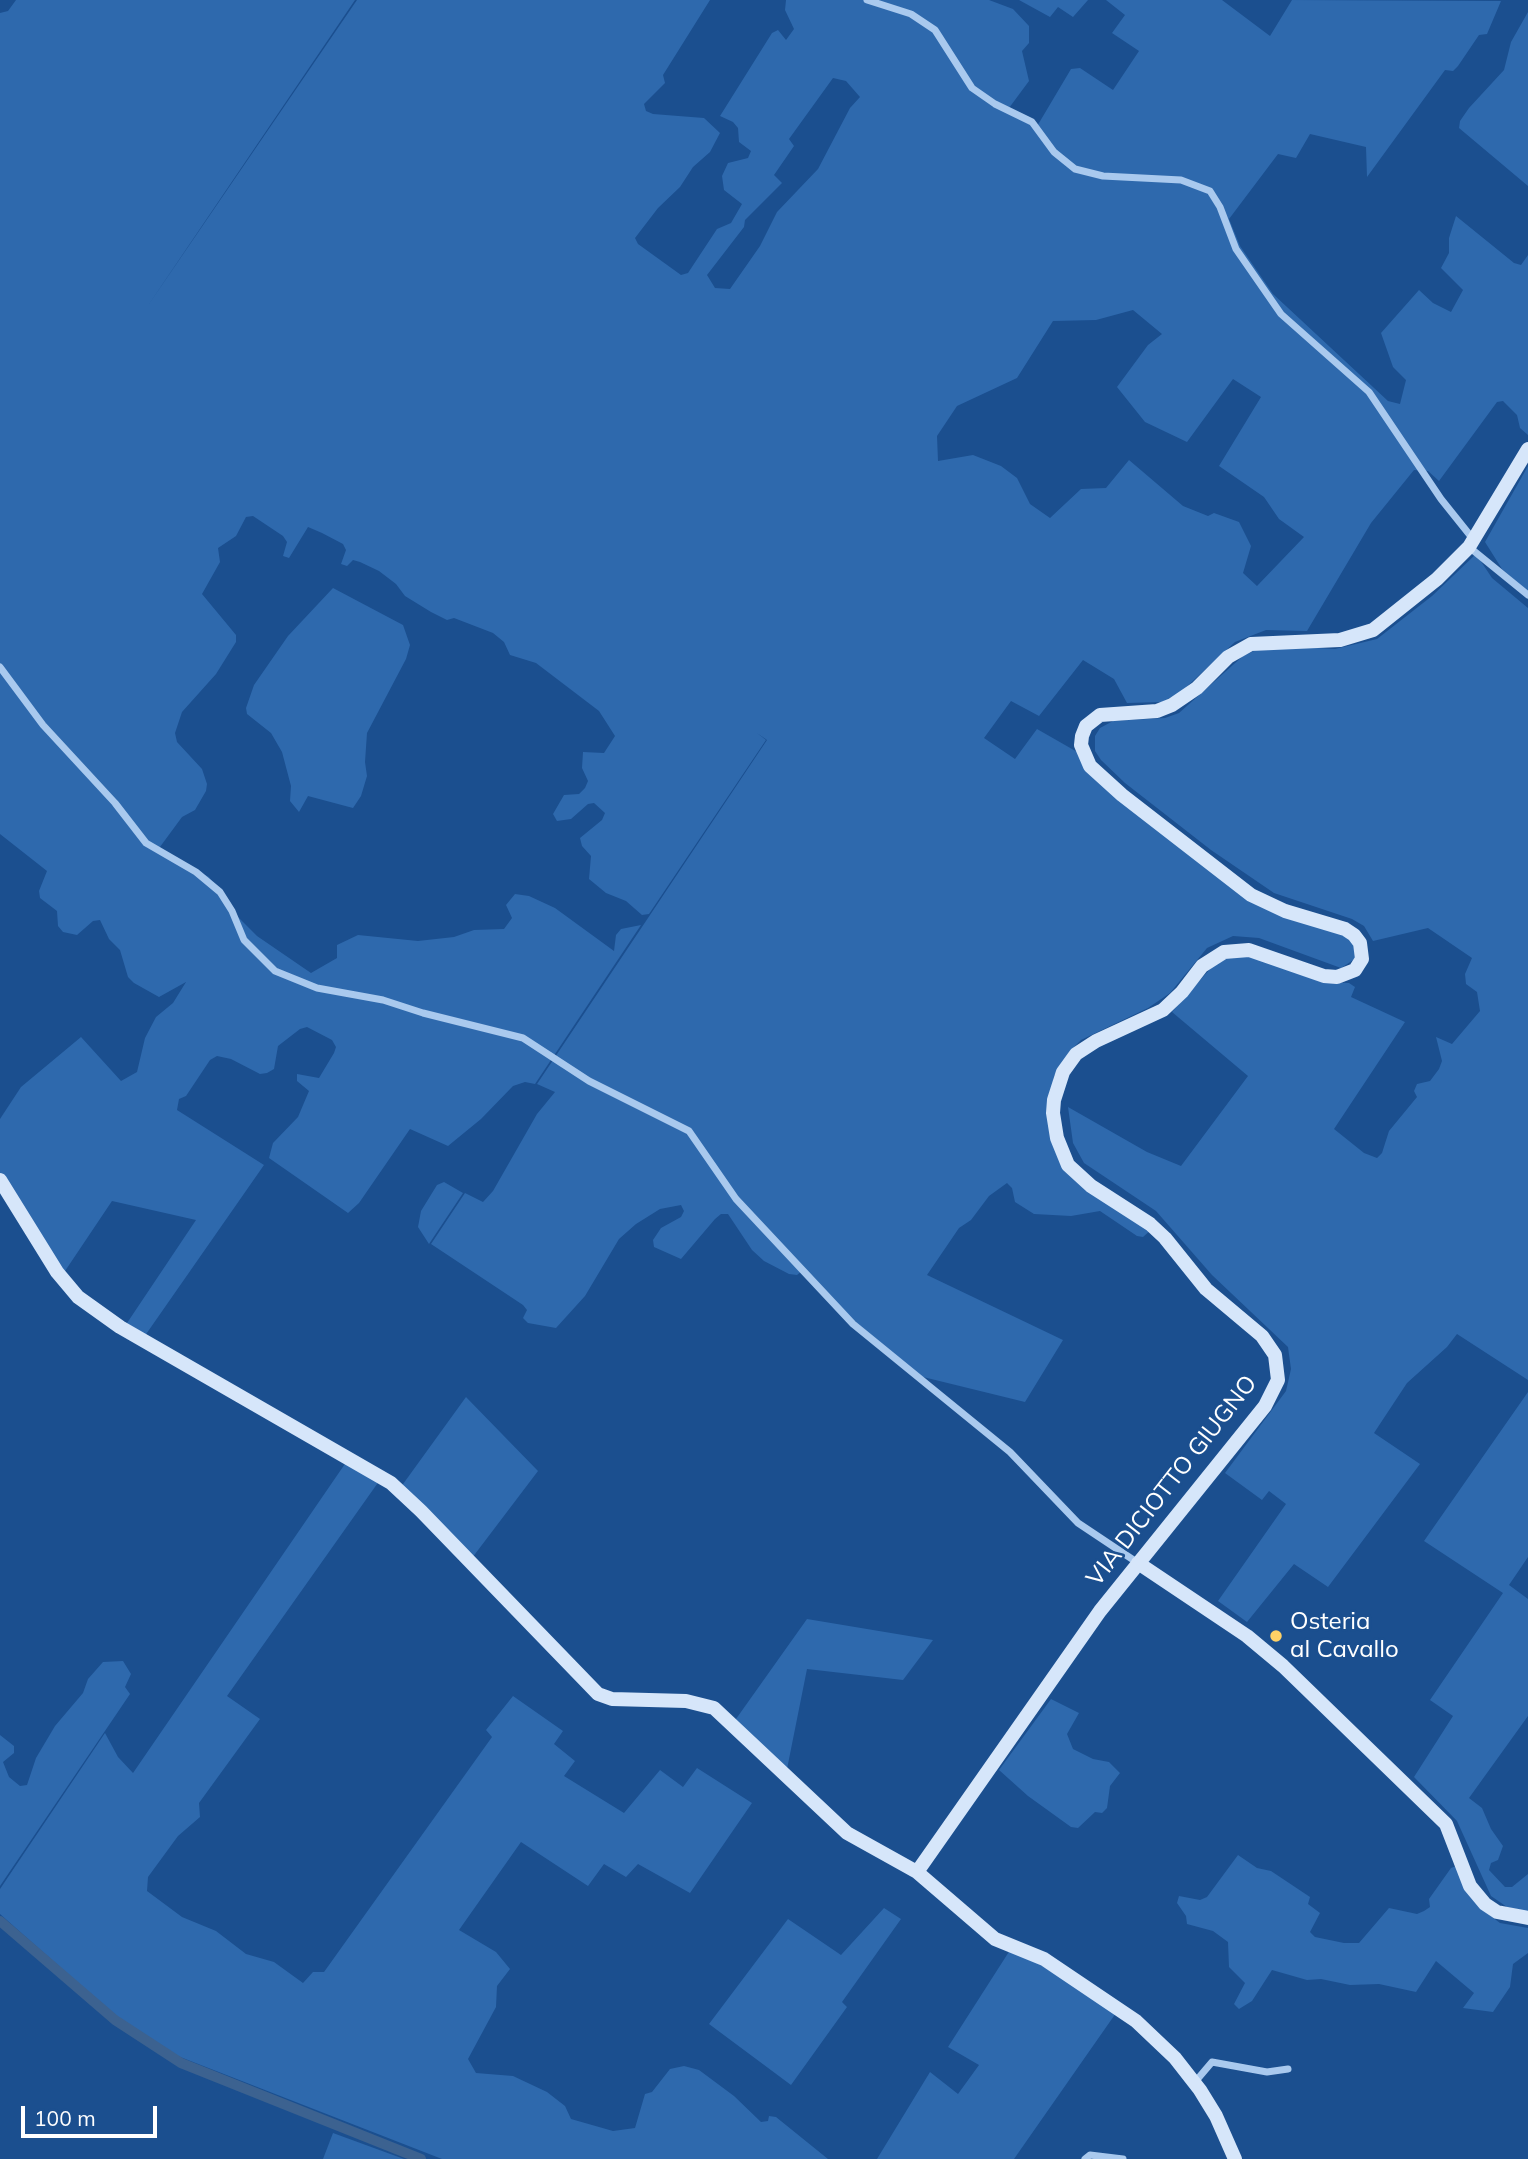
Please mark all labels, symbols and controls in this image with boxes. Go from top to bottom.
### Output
street label: VIA DICIOTTO GIUGNO [1081,1370,1263,1592]
place label: Osteria al Cavallo [1290,1608,1399,1664]
marker: Osteria al Cavallo [1268,1628,1284,1644]
scale bar [24,2092,161,2136]
text: 100 m [34,2105,96,2131]

